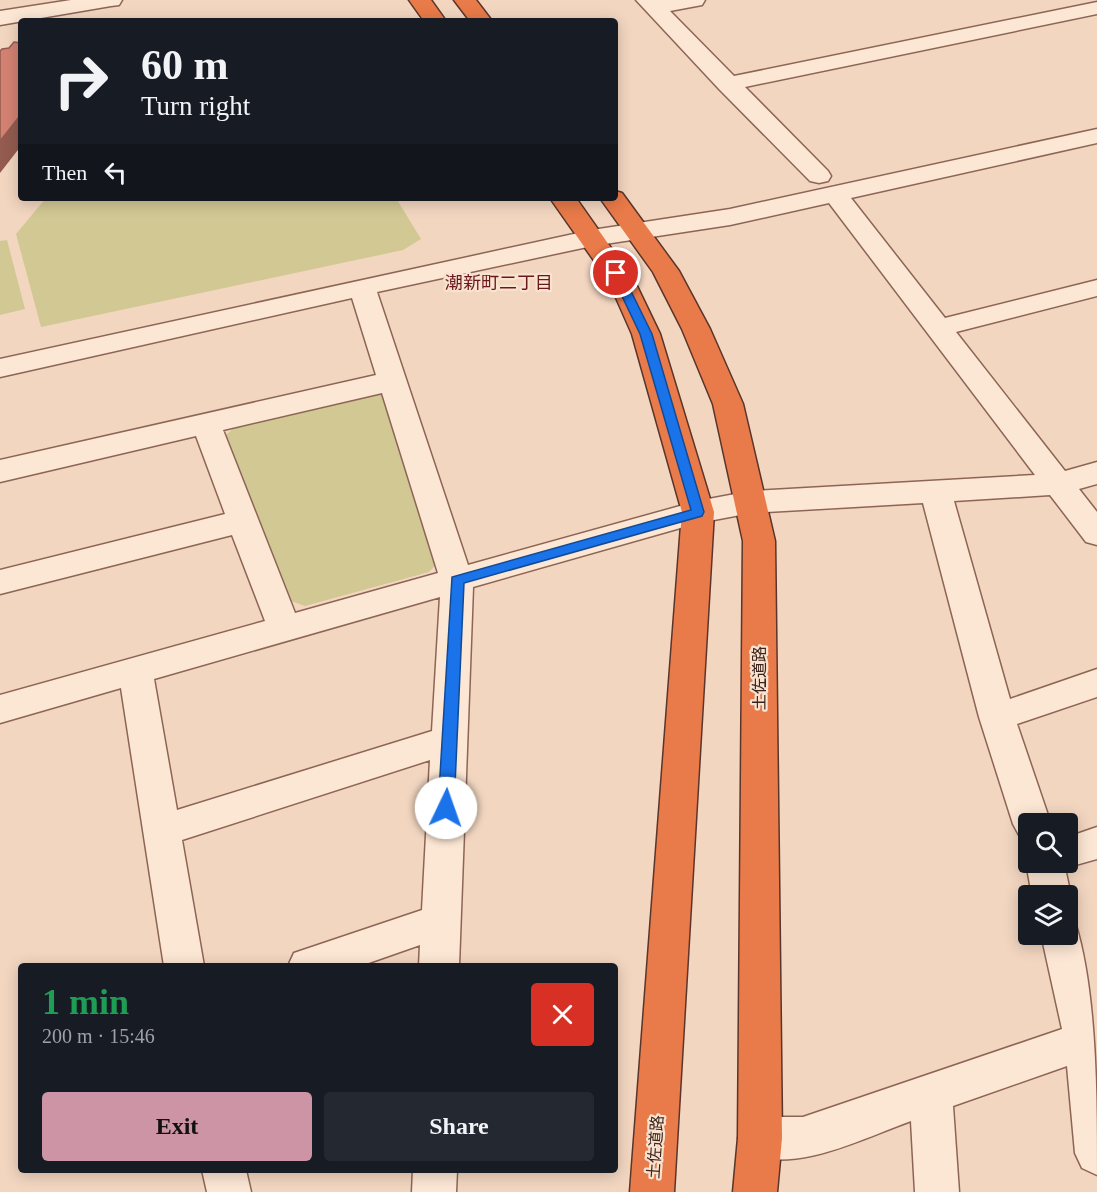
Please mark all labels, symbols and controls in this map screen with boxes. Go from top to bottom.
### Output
icon: right [42,42,120,120]
text: 60 m [141,42,229,88]
text: Turn right [141,91,250,121]
icon: left [99,156,132,189]
text: Then [42,160,87,185]
pin [590,247,641,298]
icon: arrive [599,256,632,289]
district label: 潮新町二丁目 [445,273,553,293]
street label: 土佐道路 [751,646,768,710]
position arrow [414,776,478,840]
map controls [1018,813,1078,945]
button: search [1018,813,1078,873]
button: layers [1018,885,1078,945]
text: 1 min [42,982,129,1022]
button: close [531,983,594,1046]
text: 200 m · 15:46 [42,1025,155,1047]
button: Exit [42,1092,312,1161]
button: Share [324,1092,594,1161]
street label: 土佐道路 [645,1115,666,1180]

